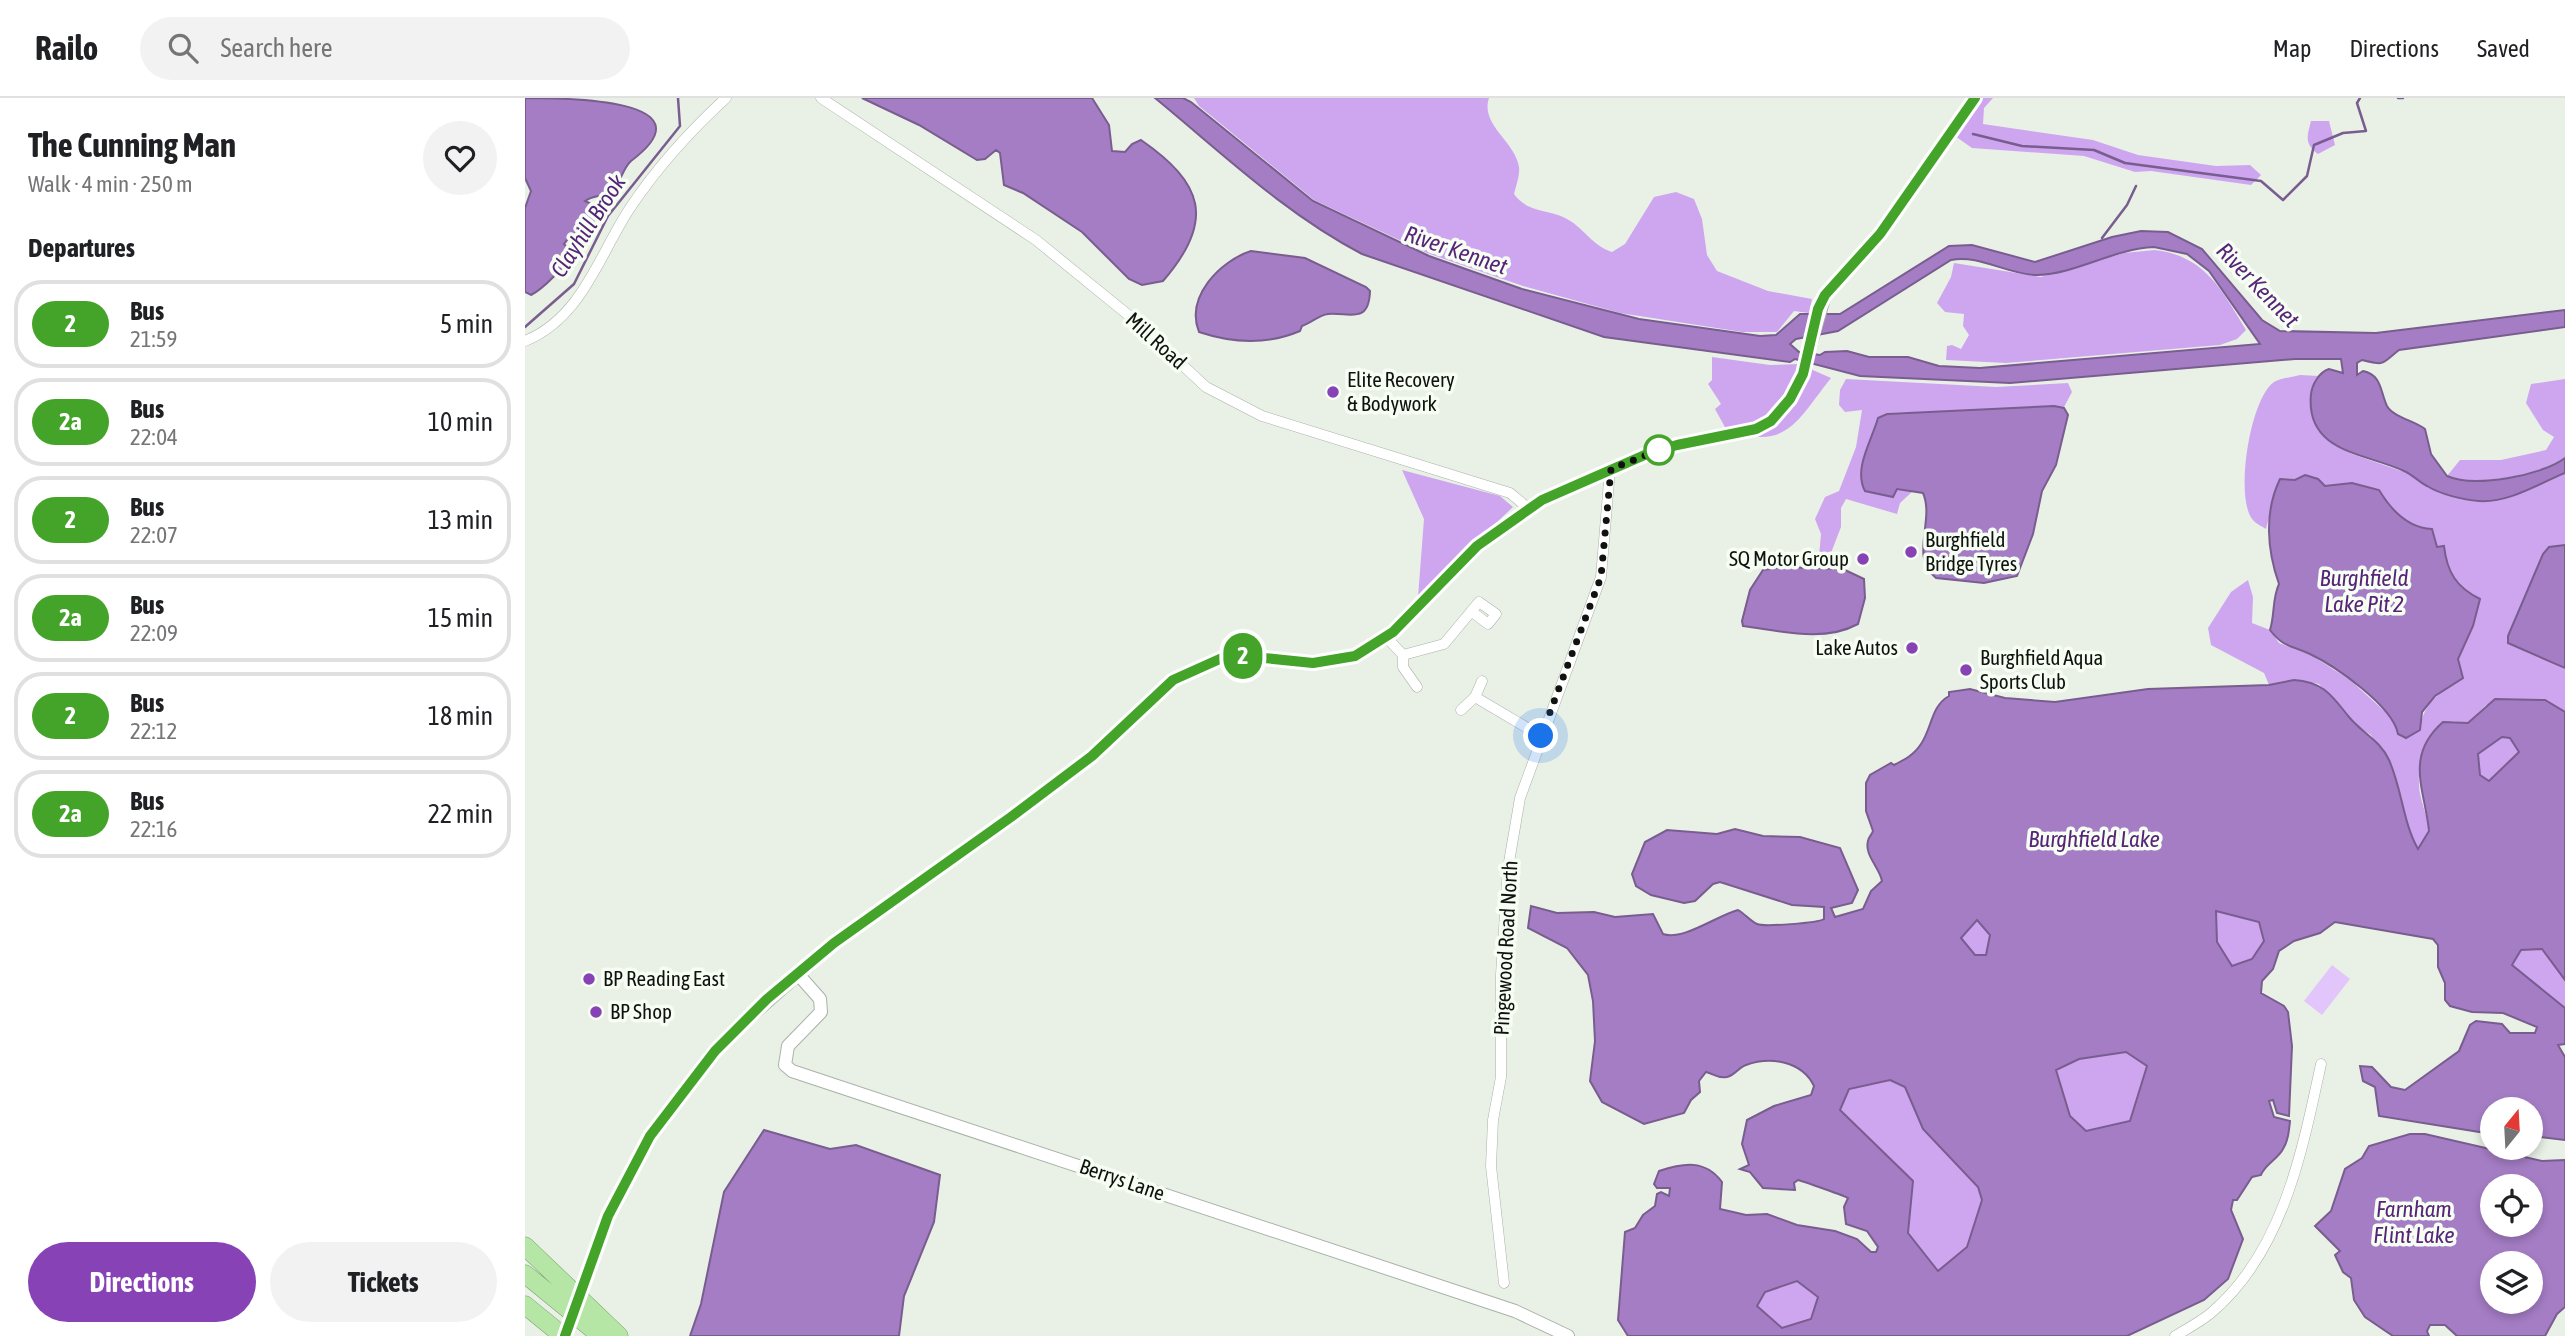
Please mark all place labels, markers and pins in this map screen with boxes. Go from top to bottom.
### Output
place label: Elite Recovery & Bodywork [1347,367,1455,415]
marker: Elite Recovery & Bodywork [1325,384,1341,400]
unlabelled marker [1644,435,1674,465]
place label: Burghfield Bridge Tyres [1925,527,2017,575]
marker: Burghfield Bridge Tyres [1903,544,1919,560]
place label: SQ Motor Group [1729,546,1849,570]
marker: SQ Motor Group [1855,551,1871,567]
place label: Lake Autos [1815,635,1898,659]
marker: Lake Autos [1904,640,1920,656]
place label: Burghfield Aqua Sports Club [1980,645,2103,693]
marker: Burghfield Aqua Sports Club [1958,662,1974,678]
place label: BP Reading East [603,966,725,990]
marker: BP Reading East [581,971,597,987]
place label: BP Shop [610,999,672,1023]
marker: BP Shop [588,1004,604,1020]

